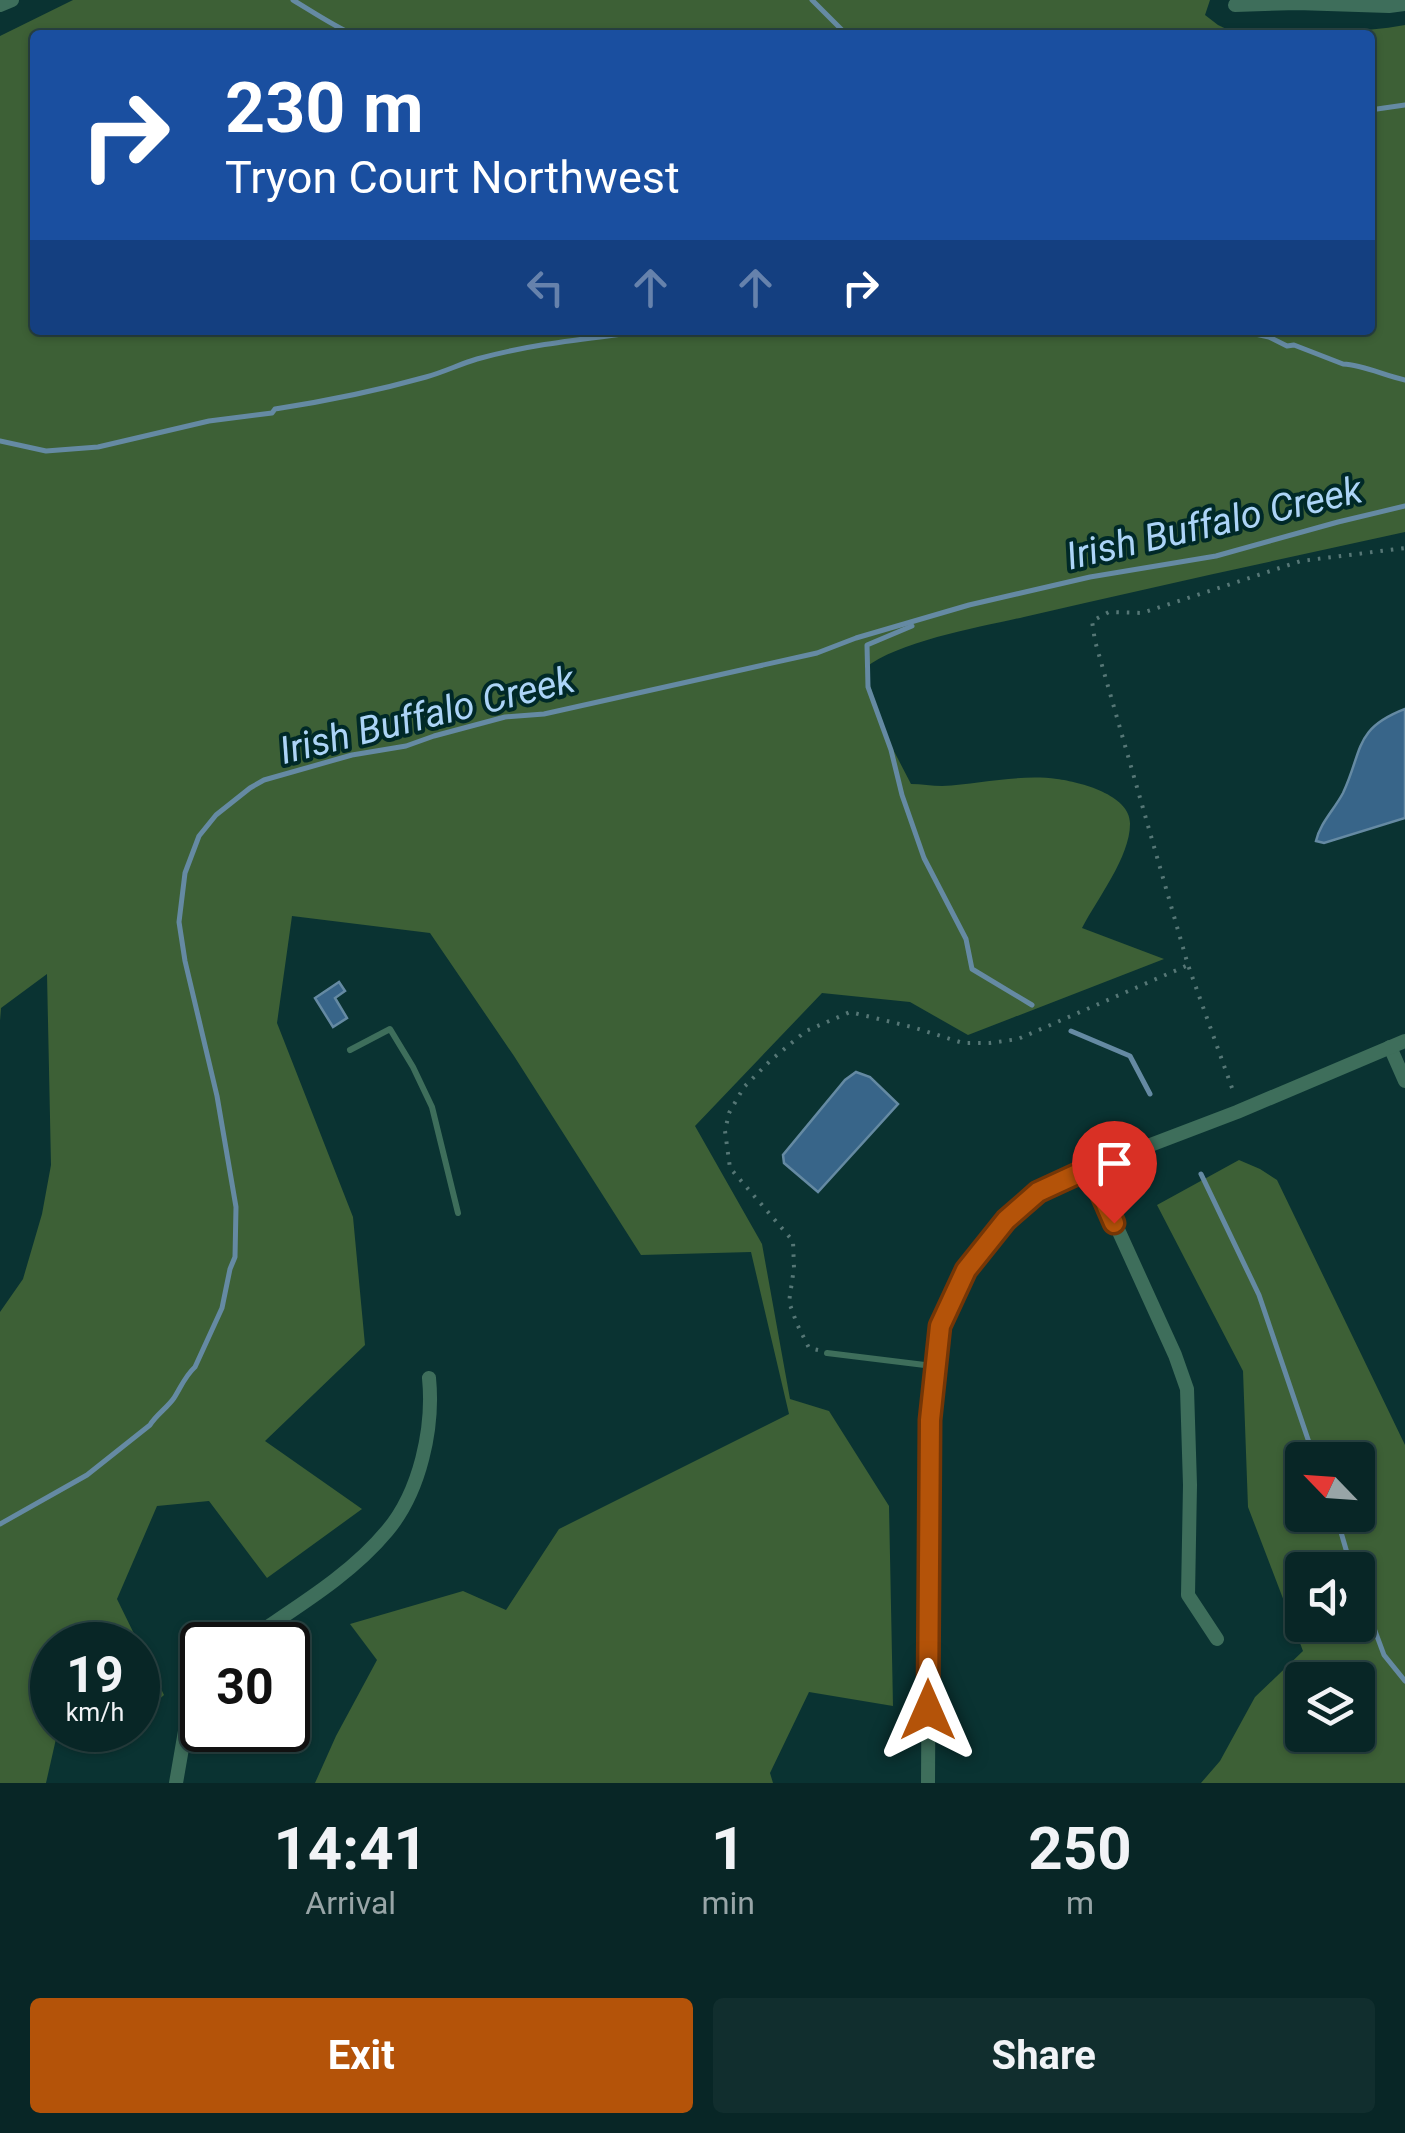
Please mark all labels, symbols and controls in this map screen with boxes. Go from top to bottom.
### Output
text: 230 m [225,67,424,149]
icon: right [60,70,190,200]
text: Tryon Court Northwest [225,151,680,204]
icon: left [518,260,573,315]
icon: ahead [623,260,678,315]
icon: ahead [728,260,783,315]
icon: right [833,260,888,315]
water label: Irish Buffalo Creek [1062,467,1368,578]
water label: Irish Buffalo Creek [275,657,580,773]
pin [1072,1121,1157,1224]
icon: arrive [1087,1136,1142,1191]
north arrow [1285,1442,1375,1532]
map controls [1285,1442,1375,1752]
button: sound [1285,1552,1375,1642]
speed limit sign: 30 [180,1622,310,1752]
text: 19 [66,1646,124,1704]
position arrow [876,1658,980,1762]
button: layers [1285,1662,1375,1752]
text: km/h [66,1698,124,1727]
text: 14:41 [273,1813,428,1884]
text: 1 [711,1813,745,1884]
text: 250 [1028,1813,1132,1884]
text: Arrival [305,1884,396,1922]
text: min [701,1884,755,1922]
text: m [1066,1884,1094,1922]
button: Exit [30,1998,693,2113]
button: Share [713,1998,1375,2113]

